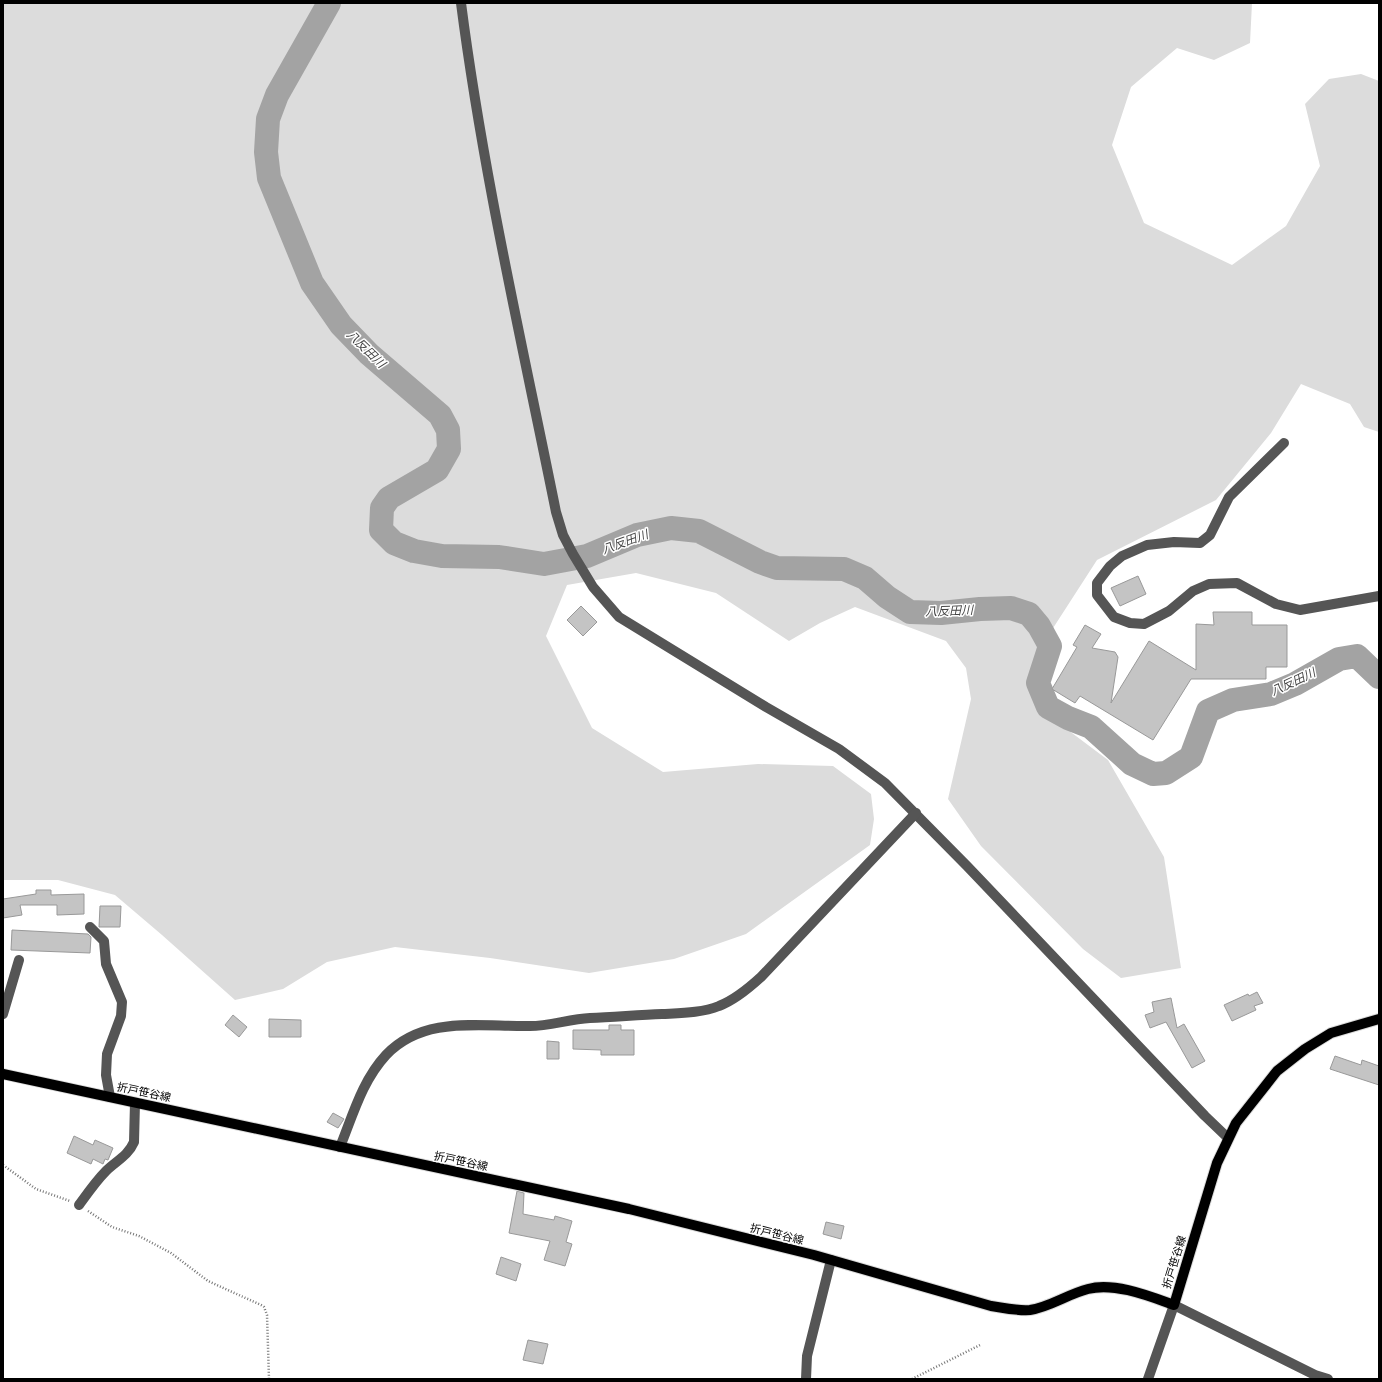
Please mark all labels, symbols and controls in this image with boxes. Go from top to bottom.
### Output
water label: 八反田川 [343,326,391,373]
water label: 八反田川 [599,525,652,558]
water label: 八反田川 [925,601,975,620]
water label: 八反田川 [1267,663,1320,699]
street label: 折戸笹谷線 [116,1078,173,1105]
street label: 折戸笹谷線 [433,1147,490,1174]
street label: 折戸笹谷線 [749,1220,806,1247]
street label: 折戸笹谷線 [1158,1233,1189,1290]

